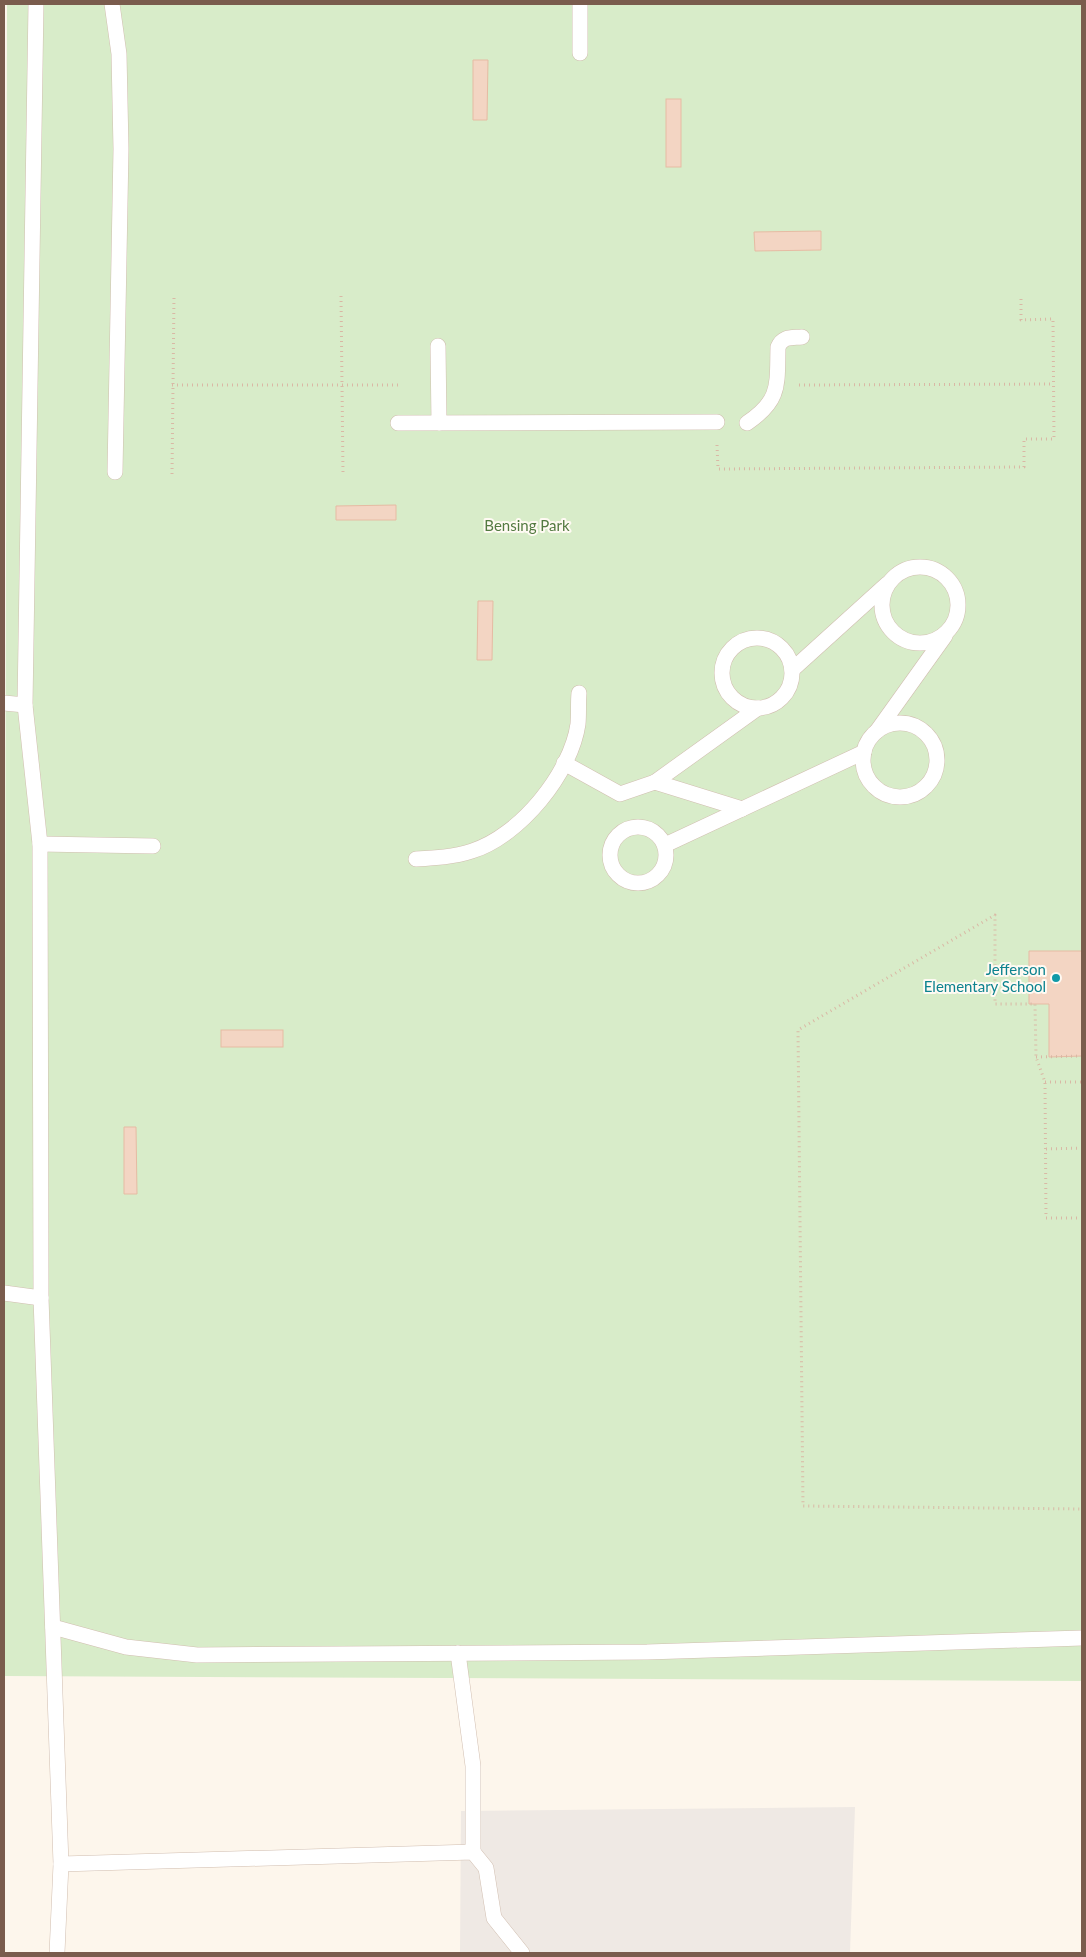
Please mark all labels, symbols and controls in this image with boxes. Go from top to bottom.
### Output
park label: Bensing Park [484,516,570,534]
place label: Jefferson Elementary School [924,960,1046,995]
marker: Jefferson Elementary School [1050,972,1062,984]

